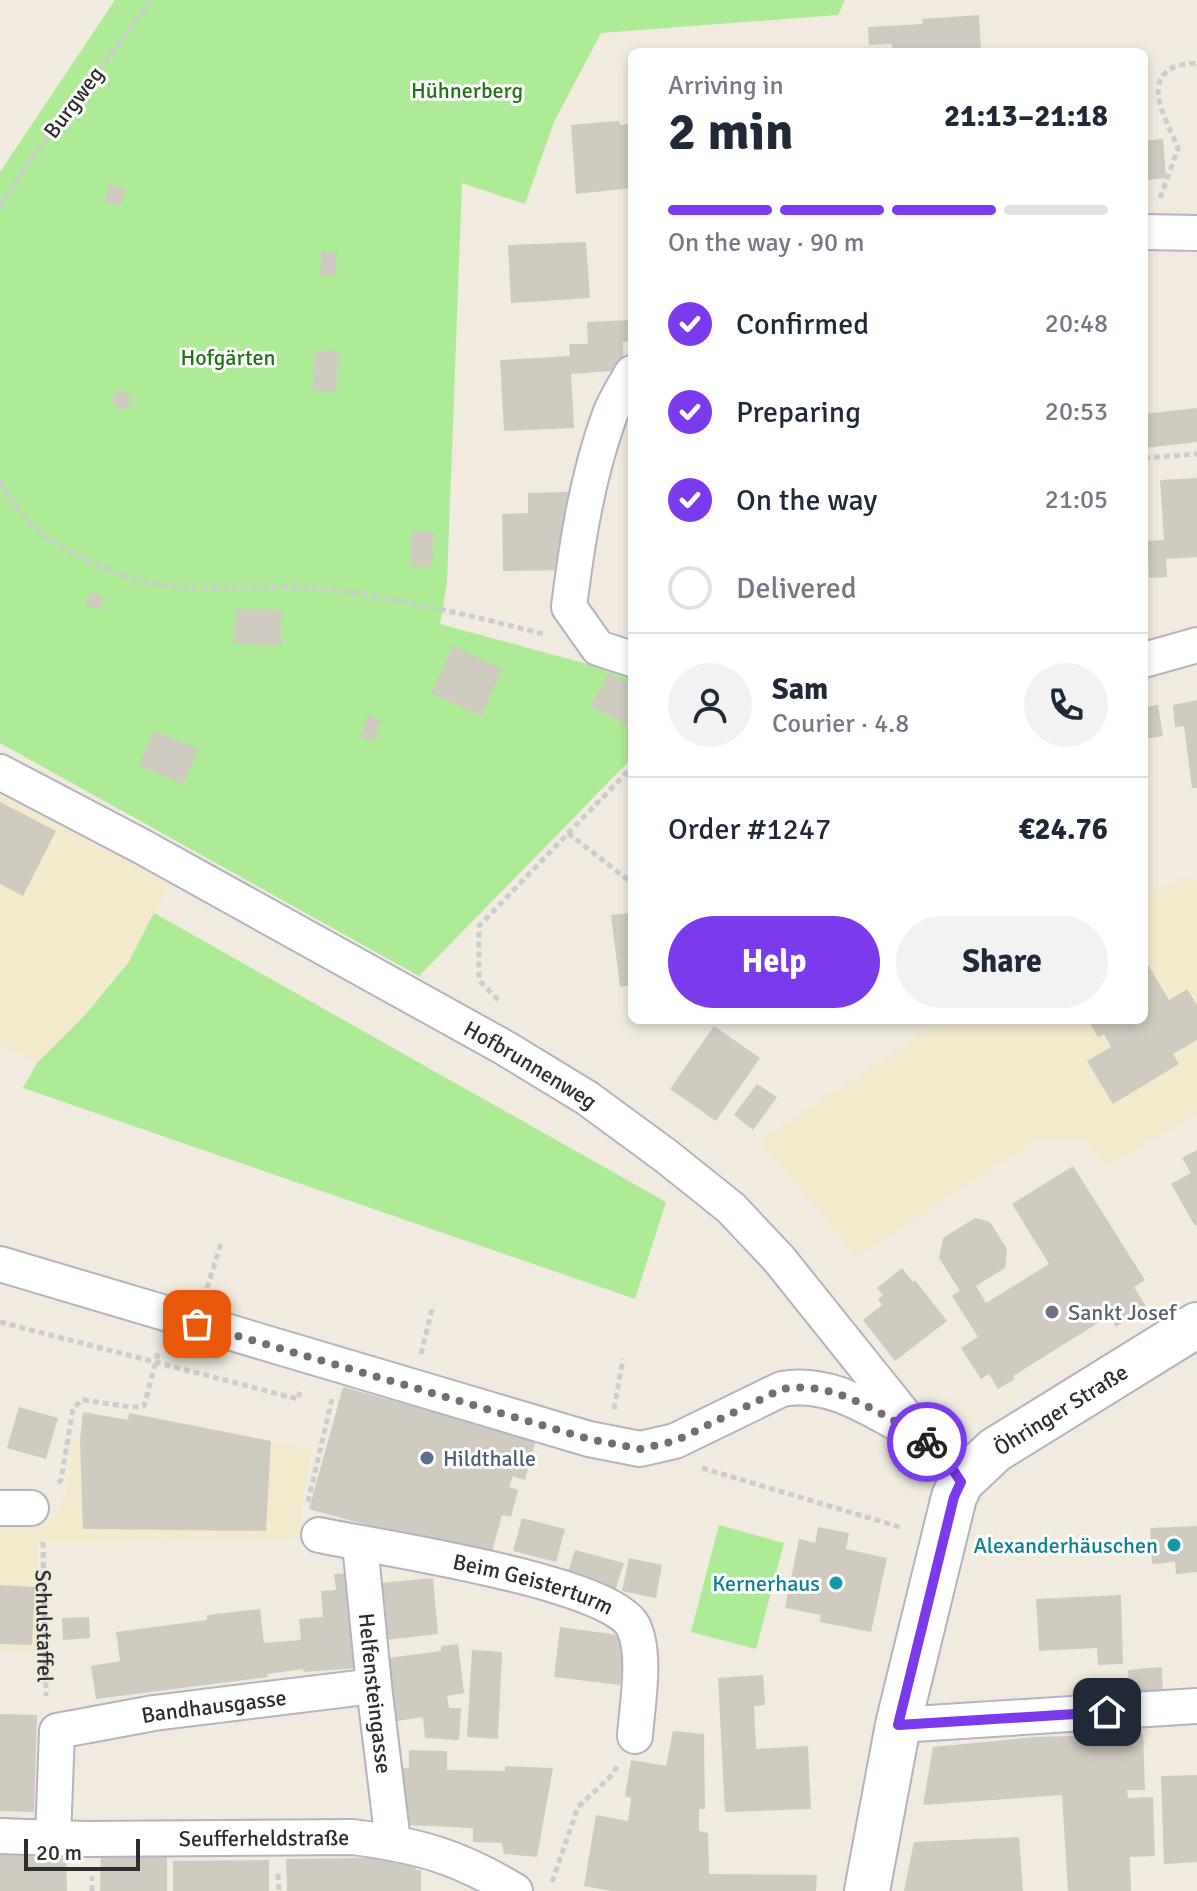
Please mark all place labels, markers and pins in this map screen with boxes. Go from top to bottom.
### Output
pin [163,1290,231,1358]
place label: Sankt Josef [1068,1299,1178,1326]
marker: Sankt Josef [1043,1303,1061,1321]
place label: Hildthalle [443,1445,536,1472]
marker: Hildthalle [418,1449,436,1467]
place label: Alexanderhäuschen [973,1532,1158,1559]
marker: Alexanderhäuschen [1165,1536,1183,1554]
place label: Kernerhaus [712,1570,820,1597]
marker: Kernerhaus [827,1574,845,1592]
pin [1073,1678,1141,1746]

